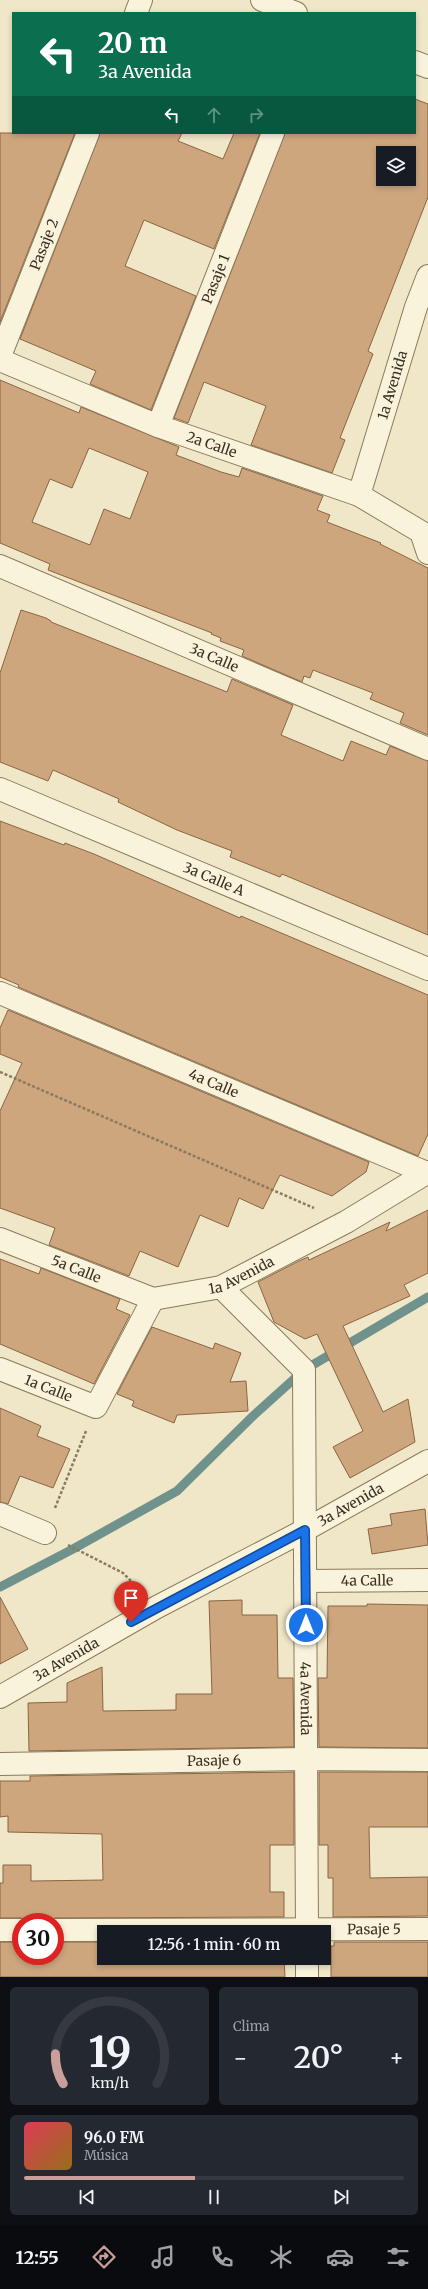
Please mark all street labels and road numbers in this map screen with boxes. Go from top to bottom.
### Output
street label: Pasaje 2 [26,216,62,273]
street label: Pasaje 1 [198,251,234,306]
street label: 1a Avenida [373,348,411,422]
street label: 2a Calle [184,427,239,461]
street label: 3a Calle [187,639,242,676]
street label: 3a Calle A [180,858,247,900]
street label: 4a Calle [186,1065,241,1102]
street label: 5a Calle [49,1251,104,1287]
street label: 1a Avenida [207,1252,278,1298]
street label: 1a Calle [22,1371,75,1406]
street label: 3a Avenida [314,1479,387,1530]
street label: 4a Calle [341,1571,393,1590]
street label: 3a Avenida [30,1633,102,1685]
street label: 4a Avenida [297,1662,315,1736]
street label: Pasaje 6 [187,1751,241,1770]
street label: Pasaje 5 [347,1920,401,1938]

